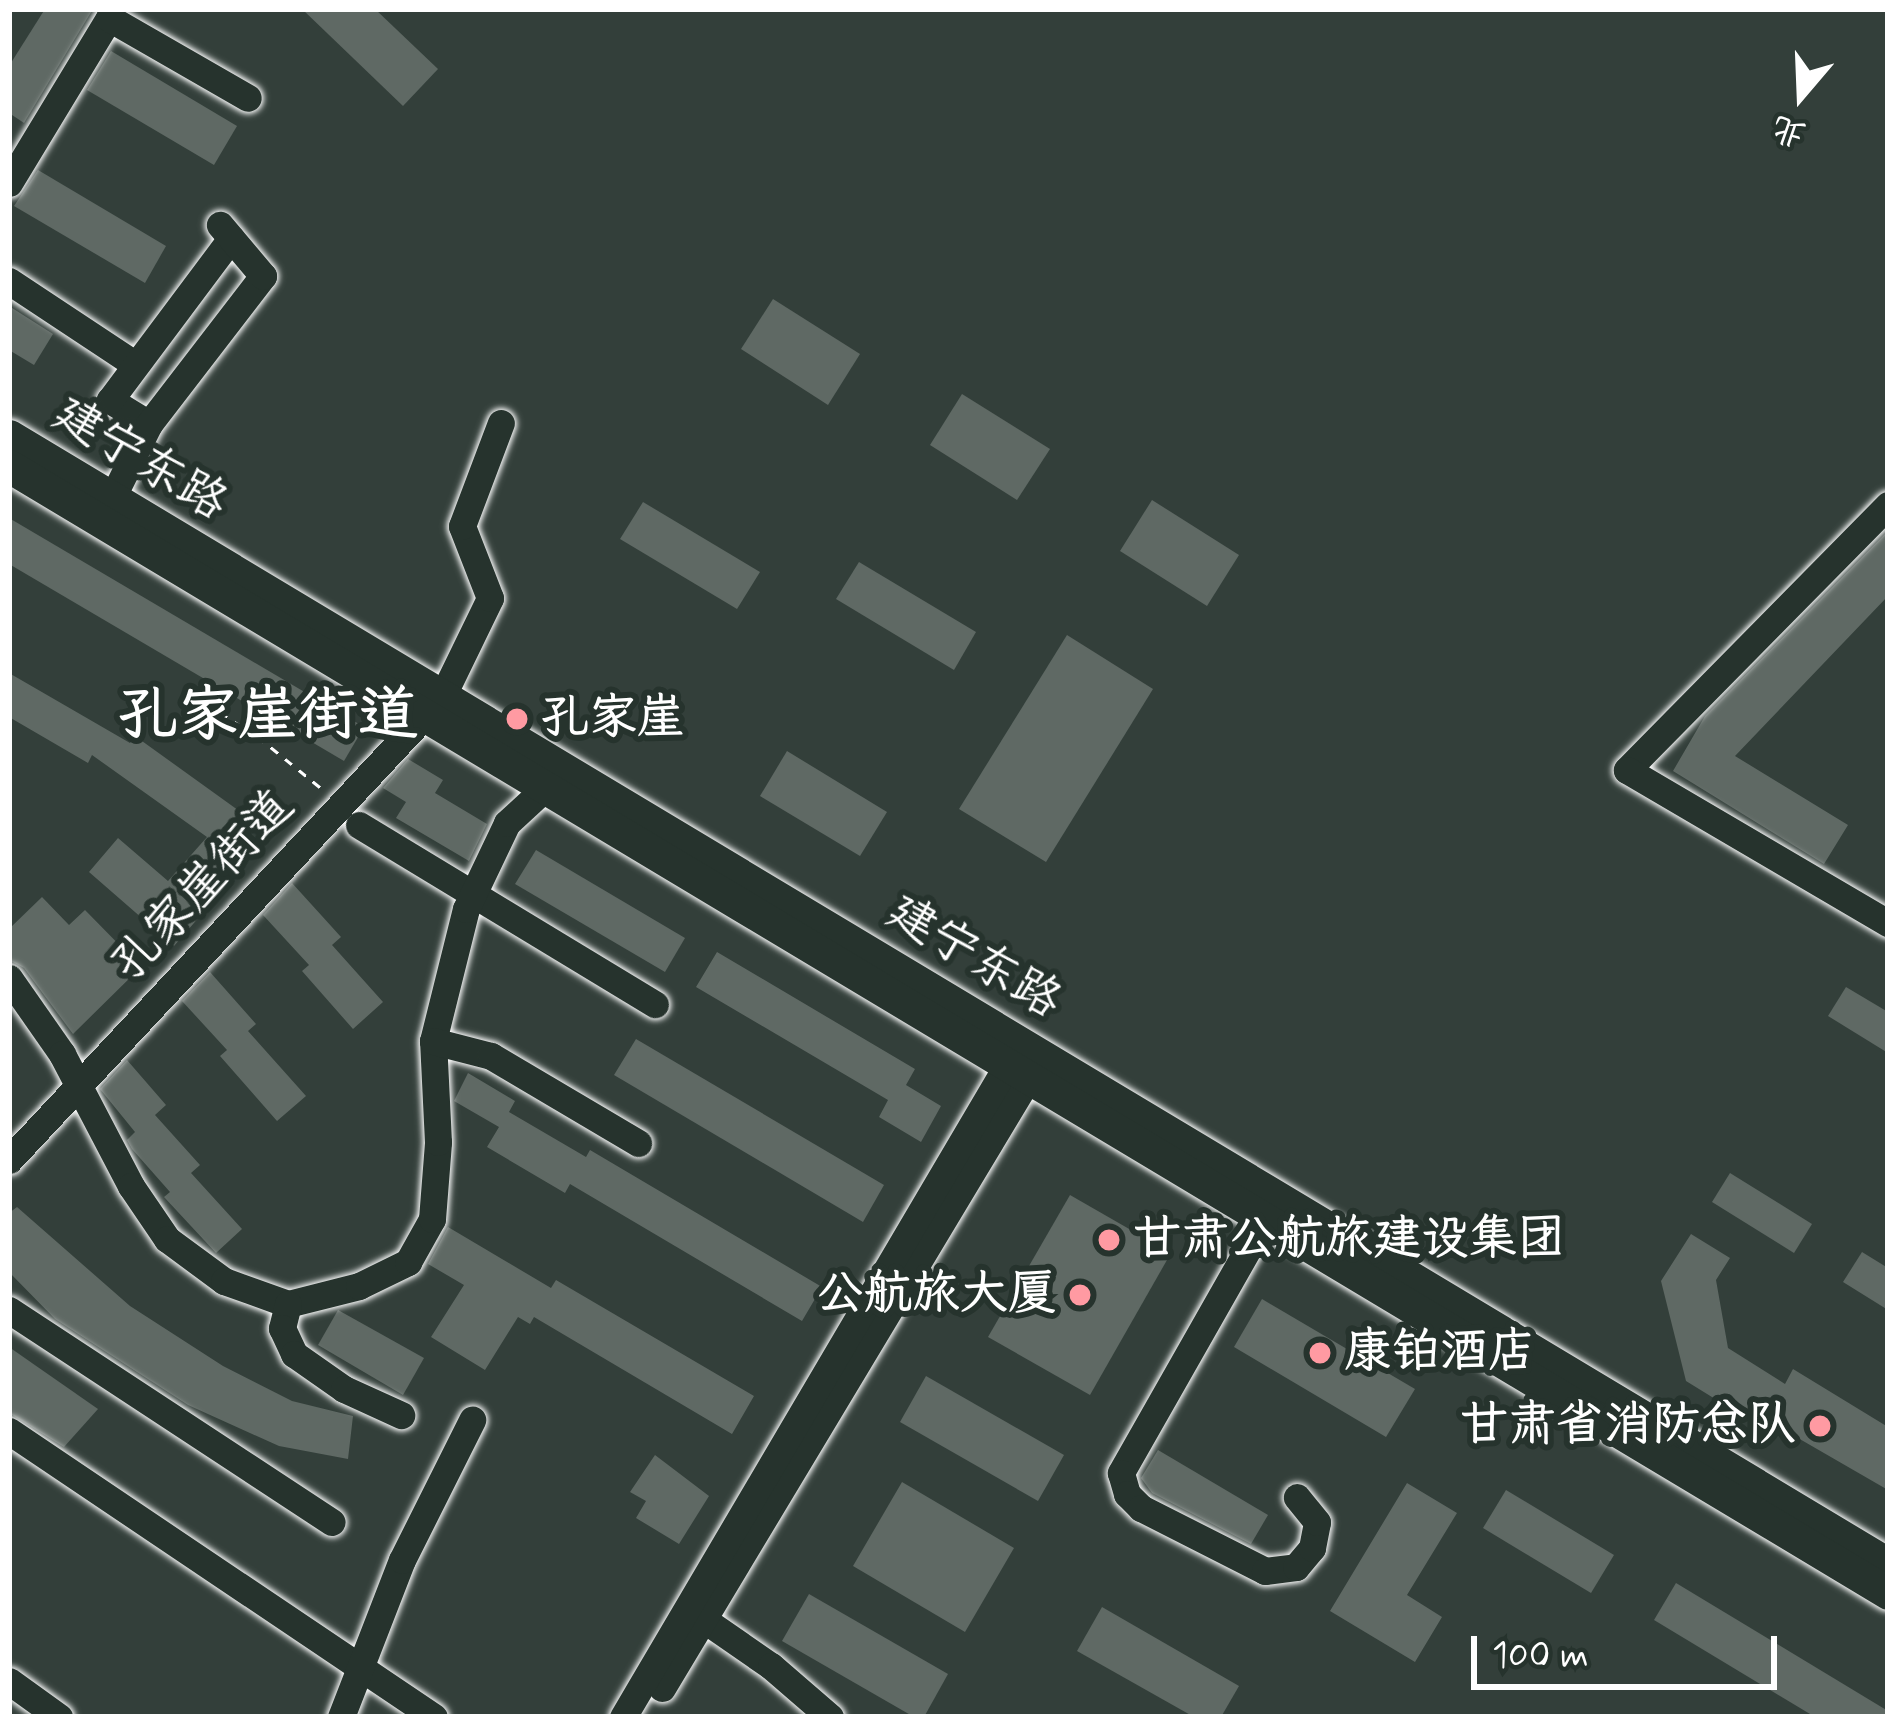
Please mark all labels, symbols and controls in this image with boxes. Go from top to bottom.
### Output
north arrow [1741,36,1861,156]
text: 北 [1767,104,1812,156]
street label: 建宁东路 [43,385,237,533]
district label: 孔家崖街道 [118,680,418,752]
place label: 孔家崖 [541,690,685,748]
marker: 孔家崖 [504,706,530,732]
street label: 孔家崖街道 [100,779,306,993]
street label: 建宁东路 [877,883,1071,1031]
place label: 甘肃公航旅建设集团 [1133,1211,1565,1269]
marker: 甘肃公航旅建设集团 [1096,1227,1122,1253]
place label: 公航旅大厦 [816,1266,1056,1324]
marker: 公航旅大厦 [1067,1282,1093,1308]
place label: 康铂酒店 [1344,1324,1536,1382]
marker: 康铂酒店 [1307,1340,1333,1366]
place label: 甘肃省消防总队 [1460,1397,1796,1455]
marker: 甘肃省消防总队 [1807,1413,1833,1439]
scale bar [1477,1612,1783,1686]
text: 100 m [1492,1633,1589,1680]

